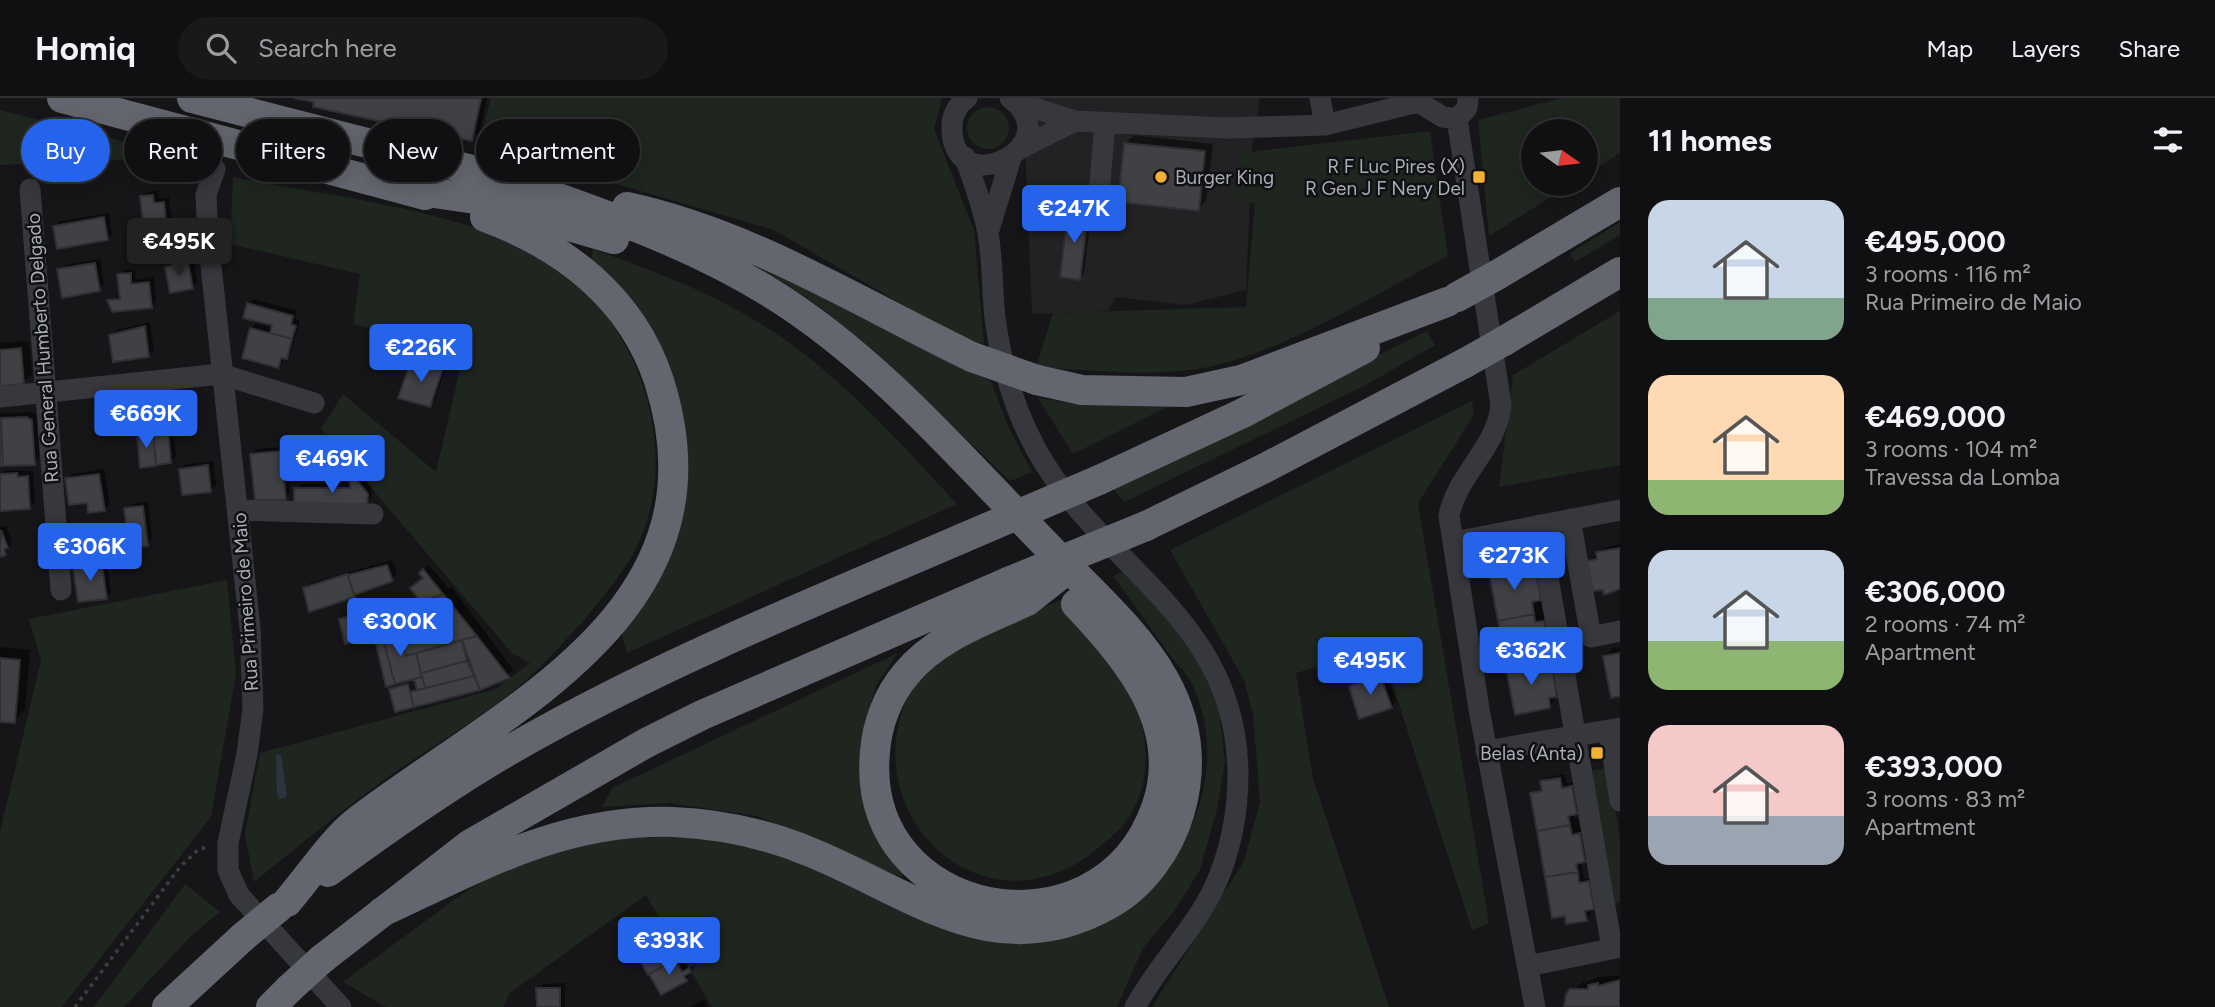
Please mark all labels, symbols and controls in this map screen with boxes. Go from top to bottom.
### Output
search box [178,17,668,80]
text: Homiq [35,29,136,68]
icon: search [202,29,240,67]
text: Search here [258,32,397,64]
text: Map [1926,34,1973,63]
text: Layers [2011,34,2080,63]
text: Share [2118,34,2180,63]
chip: Buy [21,119,110,182]
chip: Rent [124,119,222,182]
chip: Filters [236,119,350,182]
chip: New [364,119,462,182]
chip: Apartment [476,119,640,182]
north arrow [1521,119,1598,196]
map controls [1521,119,1598,196]
icon: filters [2149,121,2187,159]
text: 11 homes [1648,122,1772,159]
place label: R F Luc Pires (X) R Gen J F Nery Del [1305,155,1465,200]
place label: Burger King [1175,166,1274,189]
marker: Burger King [1153,169,1169,185]
marker: R F Luc Pires (X) R Gen J F Nery Del [1471,169,1487,185]
pin: €247K [1025,186,1123,245]
text: €247K [1038,194,1110,222]
street label: Rua General Humberto Delgado [22,212,63,483]
pin: €495K [130,218,228,278]
text: €495,000 [1865,223,2006,260]
text: €495K [143,227,215,255]
icon: home [1704,228,1788,312]
text: 3 rooms · 116 m² [1865,260,2031,288]
text: Rua Primeiro de Maio [1865,288,2082,316]
pin: €226K [372,324,470,384]
text: €226K [385,333,457,361]
pin: €669K [97,390,195,450]
text: €469,000 [1865,398,2006,435]
text: €669K [110,399,182,427]
icon: home [1704,403,1788,487]
text: 3 rooms · 104 m² [1865,435,2037,463]
pin: €469K [283,436,381,495]
text: €469K [296,444,368,472]
text: Travessa da Lomba [1865,463,2060,491]
street label: Rua Primeiro de Maio [228,512,263,692]
pin: €306K [41,524,139,583]
text: €306K [54,532,126,560]
pin: €273K [1465,532,1563,592]
text: €273K [1479,541,1549,569]
text: €306,000 [1865,573,2005,610]
icon: home [1704,578,1788,662]
pin: €300K [351,598,449,658]
text: €300K [363,607,437,635]
text: 2 rooms · 74 m² [1865,610,2026,638]
pin: €362K [1482,628,1580,687]
text: €362K [1496,636,1566,664]
pin: €495K [1321,638,1419,697]
text: Apartment [1865,638,1976,666]
text: €495K [1334,646,1406,674]
place label: Belas (Anta) [1480,742,1583,765]
marker: Belas (Anta) [1589,745,1605,761]
text: €393,000 [1865,748,2003,785]
icon: home [1704,753,1788,837]
text: 3 rooms · 83 m² [1865,785,2025,813]
text: Apartment [1865,813,1976,841]
pin: €393K [620,918,718,977]
text: €393K [634,926,704,954]

